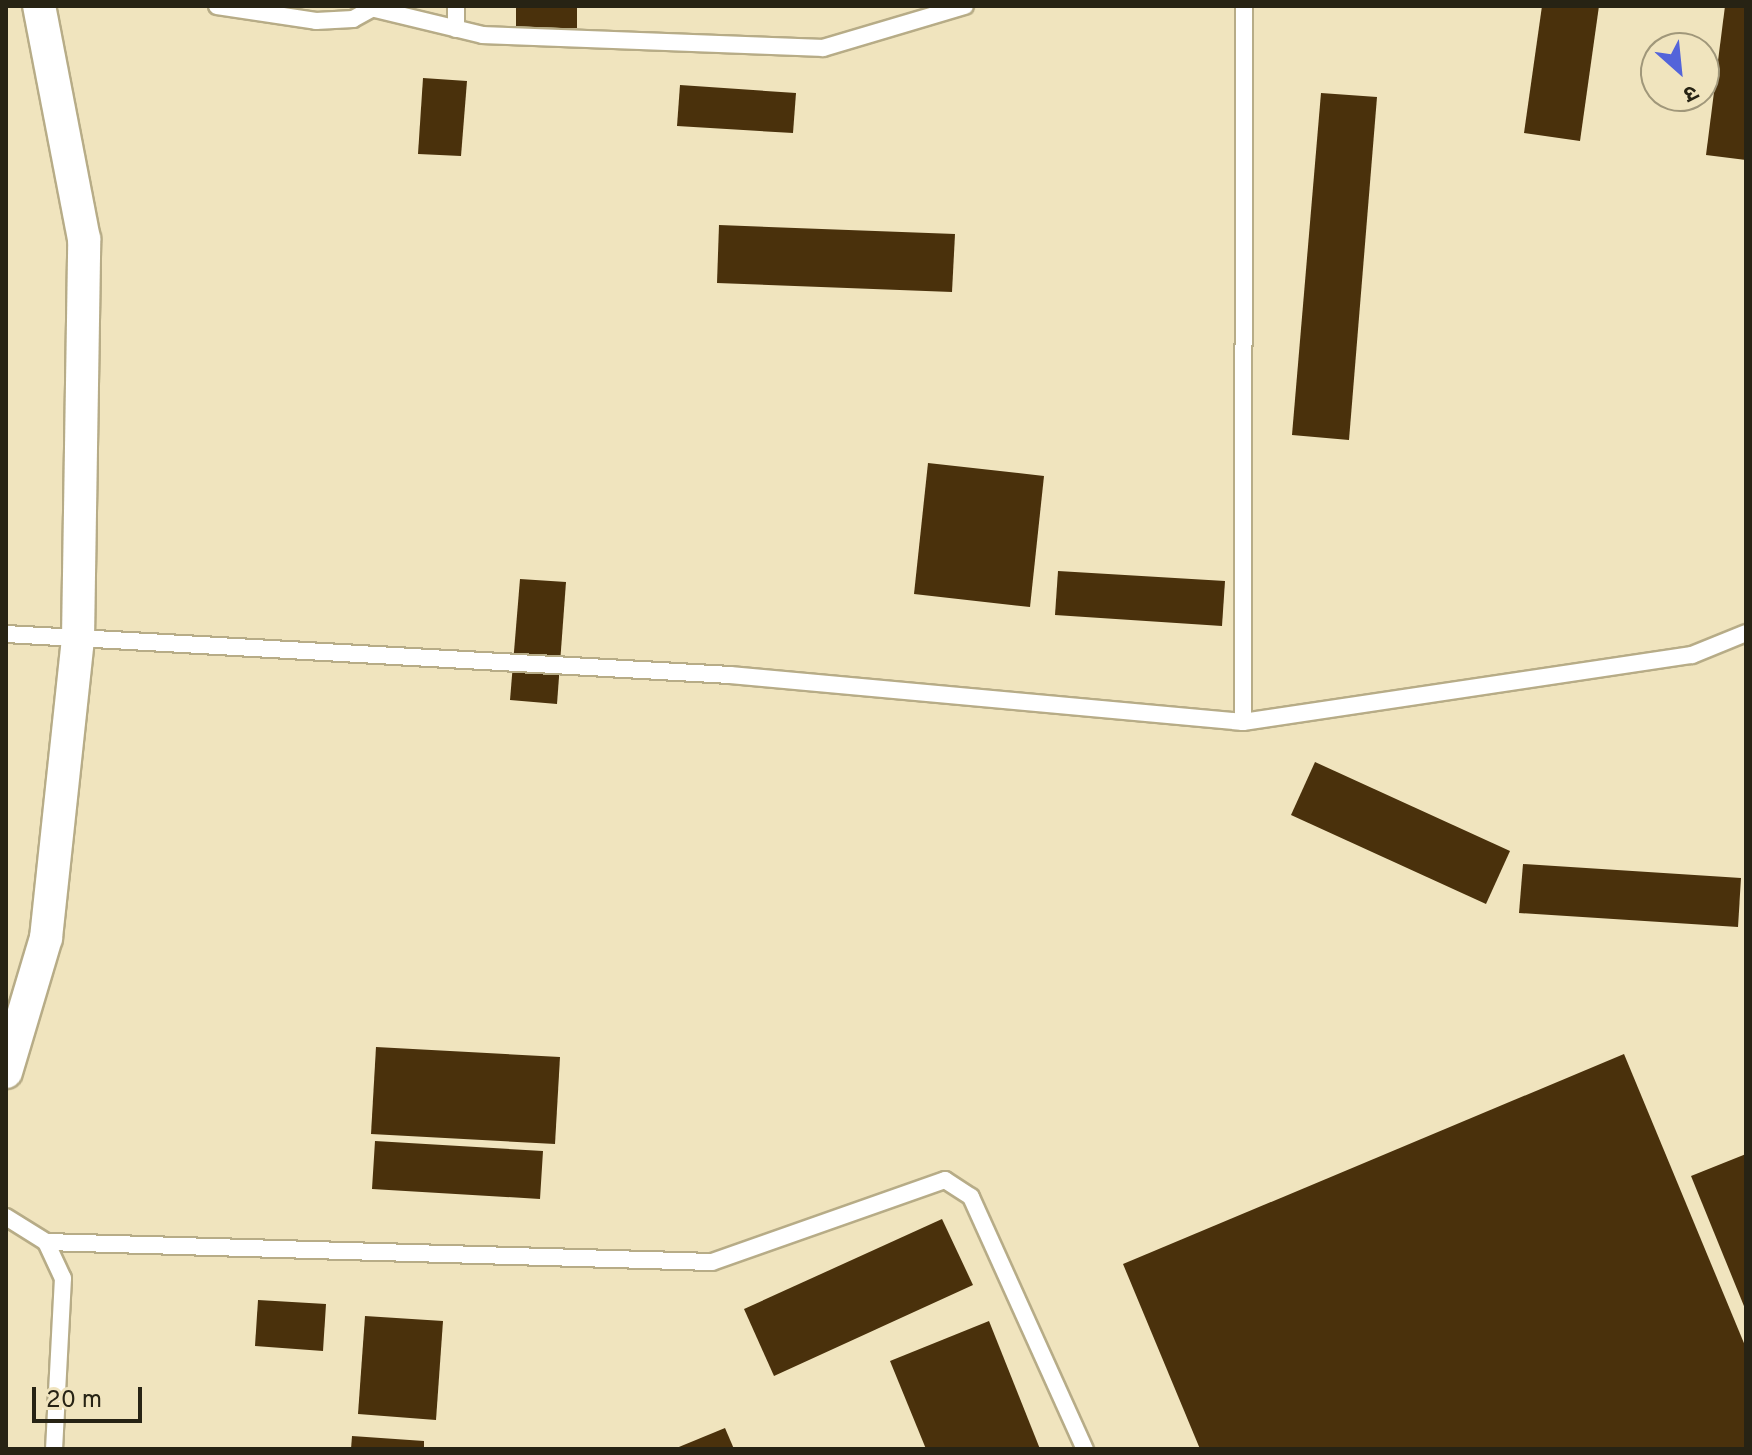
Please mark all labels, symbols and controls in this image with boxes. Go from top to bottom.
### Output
north arrow [1640,32,1720,112]
text: उ [1678,77,1702,107]
scale bar [36,1371,146,1421]
text: 20 m [46,1386,102,1416]

